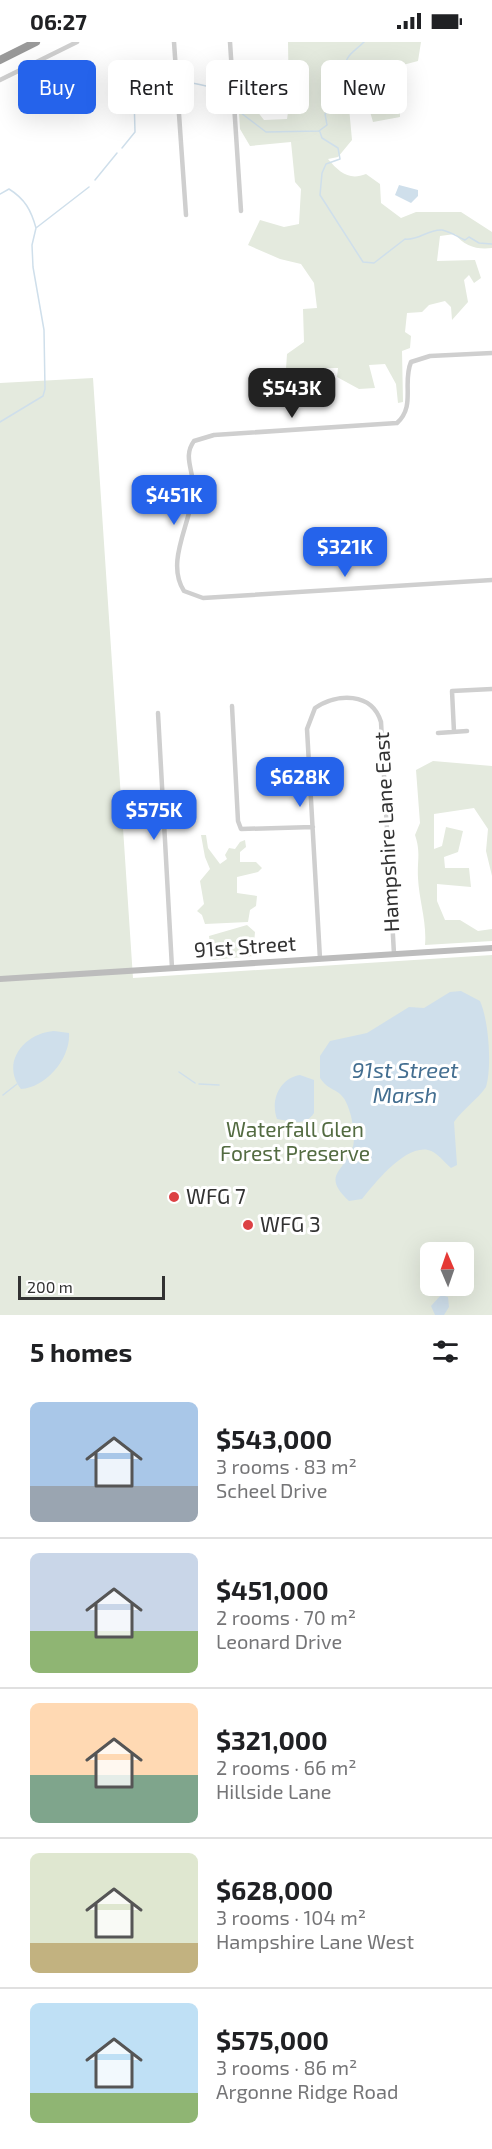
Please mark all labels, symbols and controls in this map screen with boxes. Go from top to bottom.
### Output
text: 06:27 [30,8,87,34]
chip: Buy [18,60,96,114]
chip: Rent [108,60,194,114]
chip: Filters [206,60,309,114]
chip: New [321,60,407,114]
pin: $543K [250,368,334,419]
text: $543K [262,375,322,399]
pin: $451K [132,475,216,526]
text: $451K [146,482,202,506]
pin: $321K [303,527,387,578]
text: $321K [317,534,373,558]
street label: Hampshire Lane East [368,731,403,933]
pin: $628K [258,757,342,808]
text: $628K [270,764,330,788]
pin: $575K [112,790,196,841]
text: $575K [126,797,182,821]
street label: 91st Street [193,929,297,962]
water label: 91st Street Marsh [352,1056,459,1107]
park label: Waterfall Glen Forest Preserve [220,1116,370,1165]
place label: WFG 7 [186,1183,246,1208]
marker: WFG 7 [167,1190,181,1204]
place label: WFG 3 [260,1211,321,1236]
marker: WFG 3 [241,1218,255,1232]
north arrow [420,1242,474,1296]
map controls [420,1242,474,1296]
scale bar [18,1273,165,1300]
text: 200 m [27,1277,73,1296]
icon: filters [429,1335,462,1368]
text: 5 homes [30,1336,132,1367]
text: $543,000 [216,1423,332,1454]
icon: home [78,1426,150,1498]
text: 3 rooms · 83 m² [216,1454,357,1478]
text: Scheel Drive [216,1478,327,1502]
text: $451,000 [216,1574,329,1605]
icon: home [78,1577,150,1649]
text: 2 rooms · 70 m² [216,1605,356,1629]
text: Leonard Drive [216,1629,342,1653]
text: $321,000 [216,1724,328,1755]
icon: home [78,1727,150,1799]
text: 2 rooms · 66 m² [216,1755,357,1779]
text: Hillside Lane [216,1779,332,1803]
text: $628,000 [216,1874,333,1905]
icon: home [78,1877,150,1949]
text: 3 rooms · 104 m² [216,1905,366,1929]
text: Hampshire Lane West [216,1929,414,1953]
text: $575,000 [216,2024,329,2055]
icon: home [78,2027,150,2099]
text: 3 rooms · 86 m² [216,2055,357,2079]
text: Argonne Ridge Road [216,2079,398,2103]

